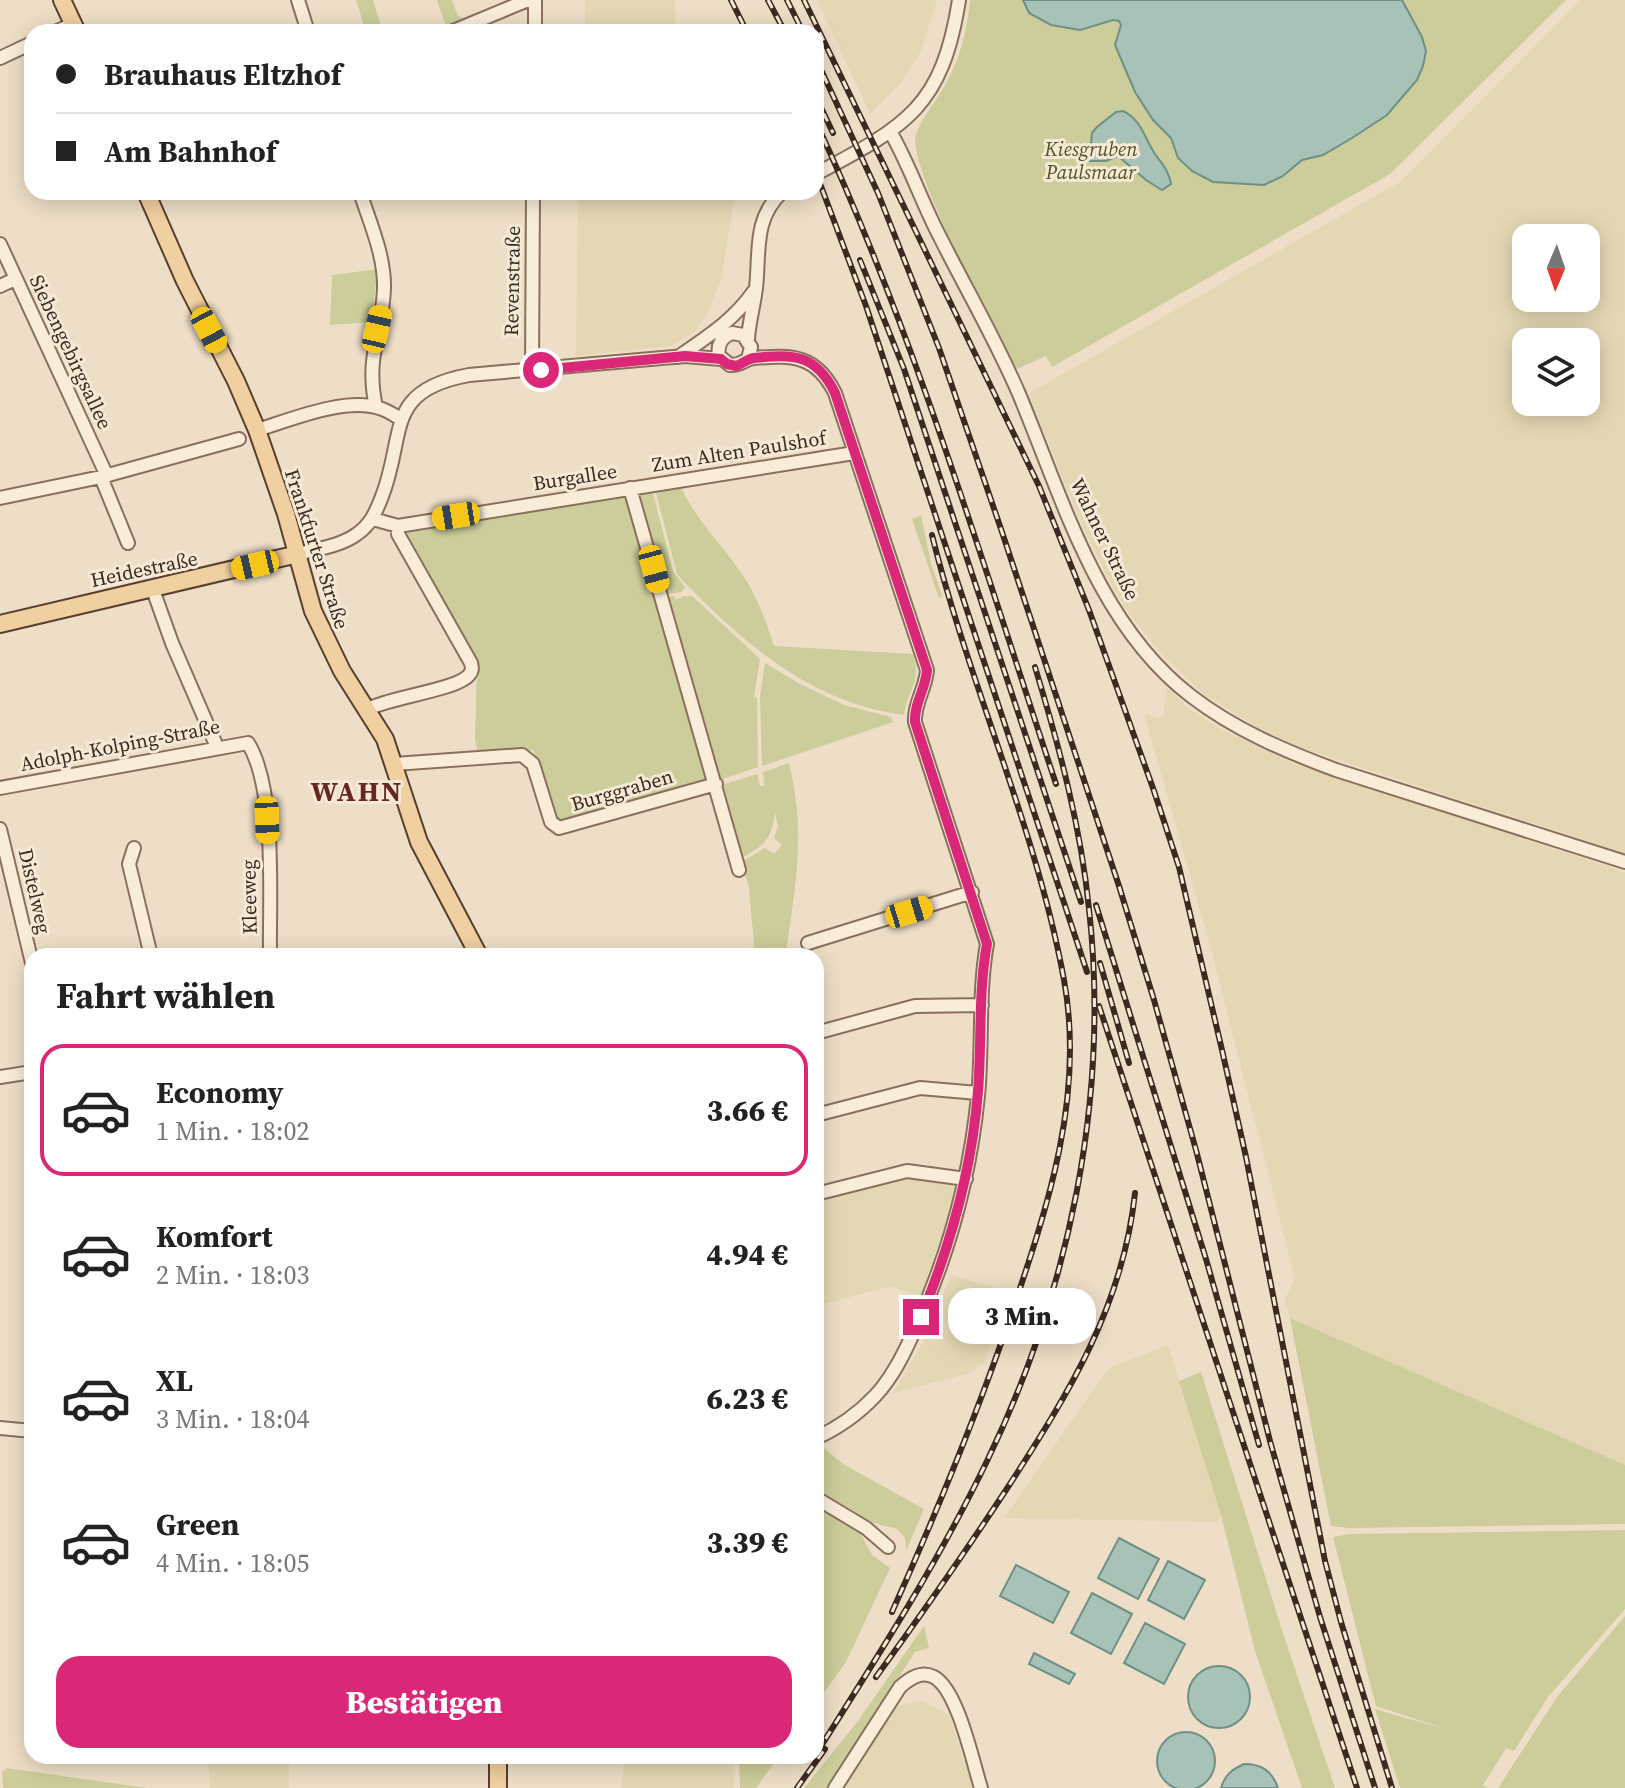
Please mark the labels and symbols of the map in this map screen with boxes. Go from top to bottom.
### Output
park label: Kiesgruben Paulsmaar [1044,135,1138,186]
north arrow [1512,224,1600,312]
street label: Revenstraße [497,226,527,336]
street label: Siebengebirgsallee [23,270,119,434]
car [187,303,231,357]
car [360,303,394,355]
route start [523,352,559,388]
street label: Zum Alten Paulshof [650,423,830,479]
street label: Burgallee [531,457,619,497]
street label: Frankfurter Straße [278,465,356,633]
street label: Wahner Straße [1063,473,1147,605]
car [430,500,482,532]
car [636,543,672,595]
street label: Heidestraße [88,544,200,594]
car [229,548,281,582]
street label: Adolph-Kolping-Straße [18,712,222,778]
street label: Burggraben [568,762,676,818]
district label: WAHN [310,772,404,810]
car [254,796,280,844]
street label: Distelweg [12,846,58,936]
street label: Kleeweg [234,859,264,935]
car [883,894,935,930]
callout: 3 Min. [949,1289,1097,1345]
route end [903,1299,939,1335]

